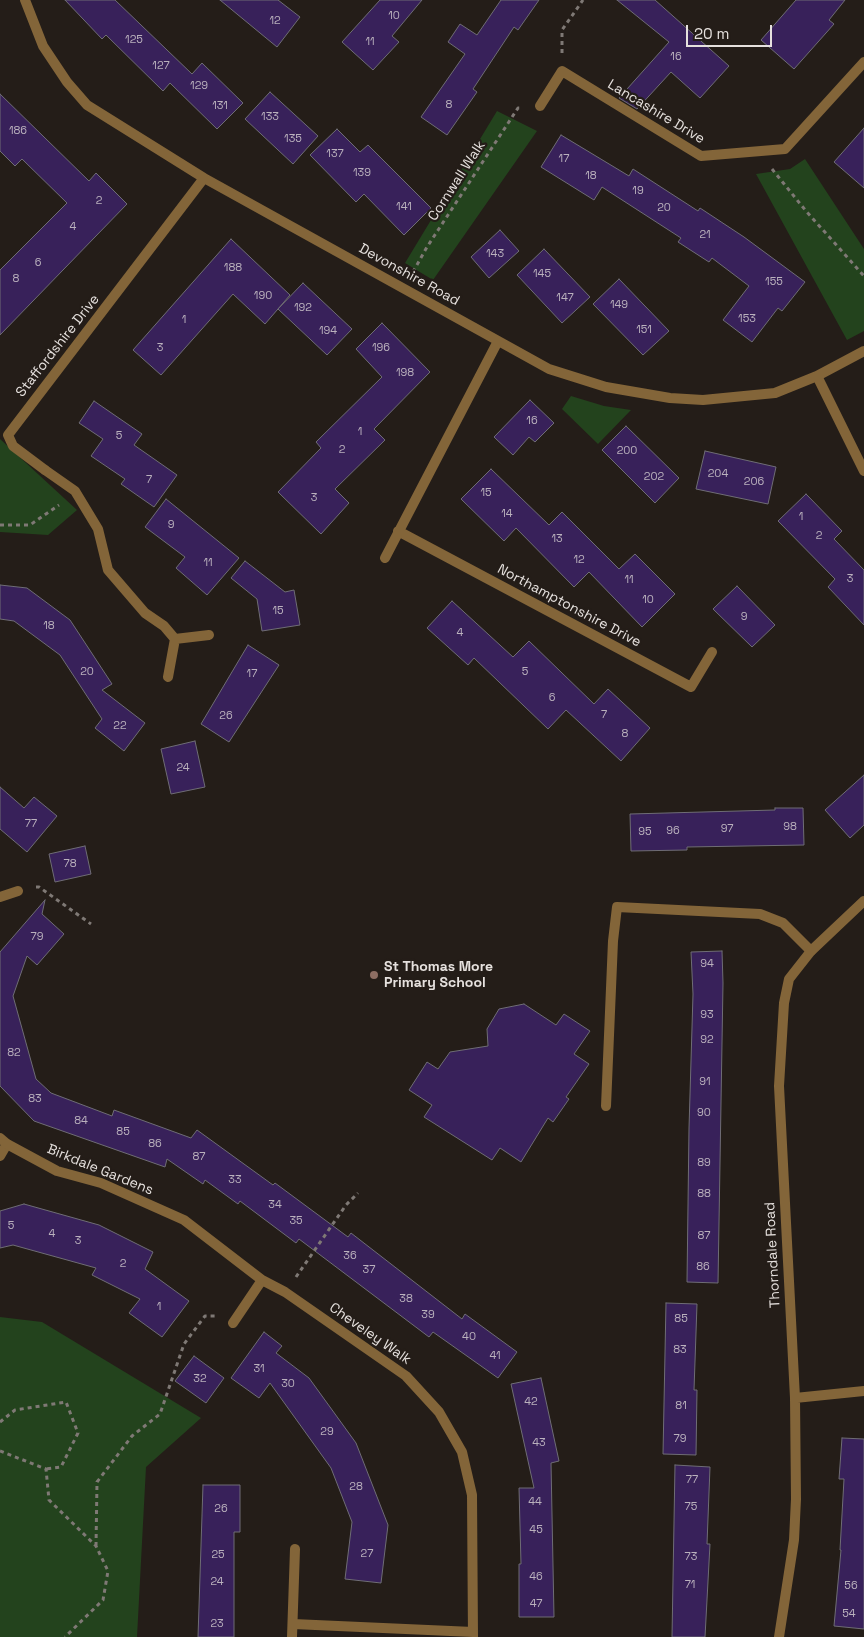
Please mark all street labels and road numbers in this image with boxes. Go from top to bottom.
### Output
street label: Lancashire Drive [604,76,708,148]
street label: Cornwall Walk [425,138,489,224]
street label: Devonshire Road [356,240,462,310]
street label: Staffordshire Drive [13,291,103,401]
street label: Northamptonshire Drive [494,561,644,651]
street label: Birkdale Gardens [44,1141,156,1199]
street label: Thorndale Road [762,1202,784,1308]
street label: Cheveley Walk [326,1300,414,1368]

